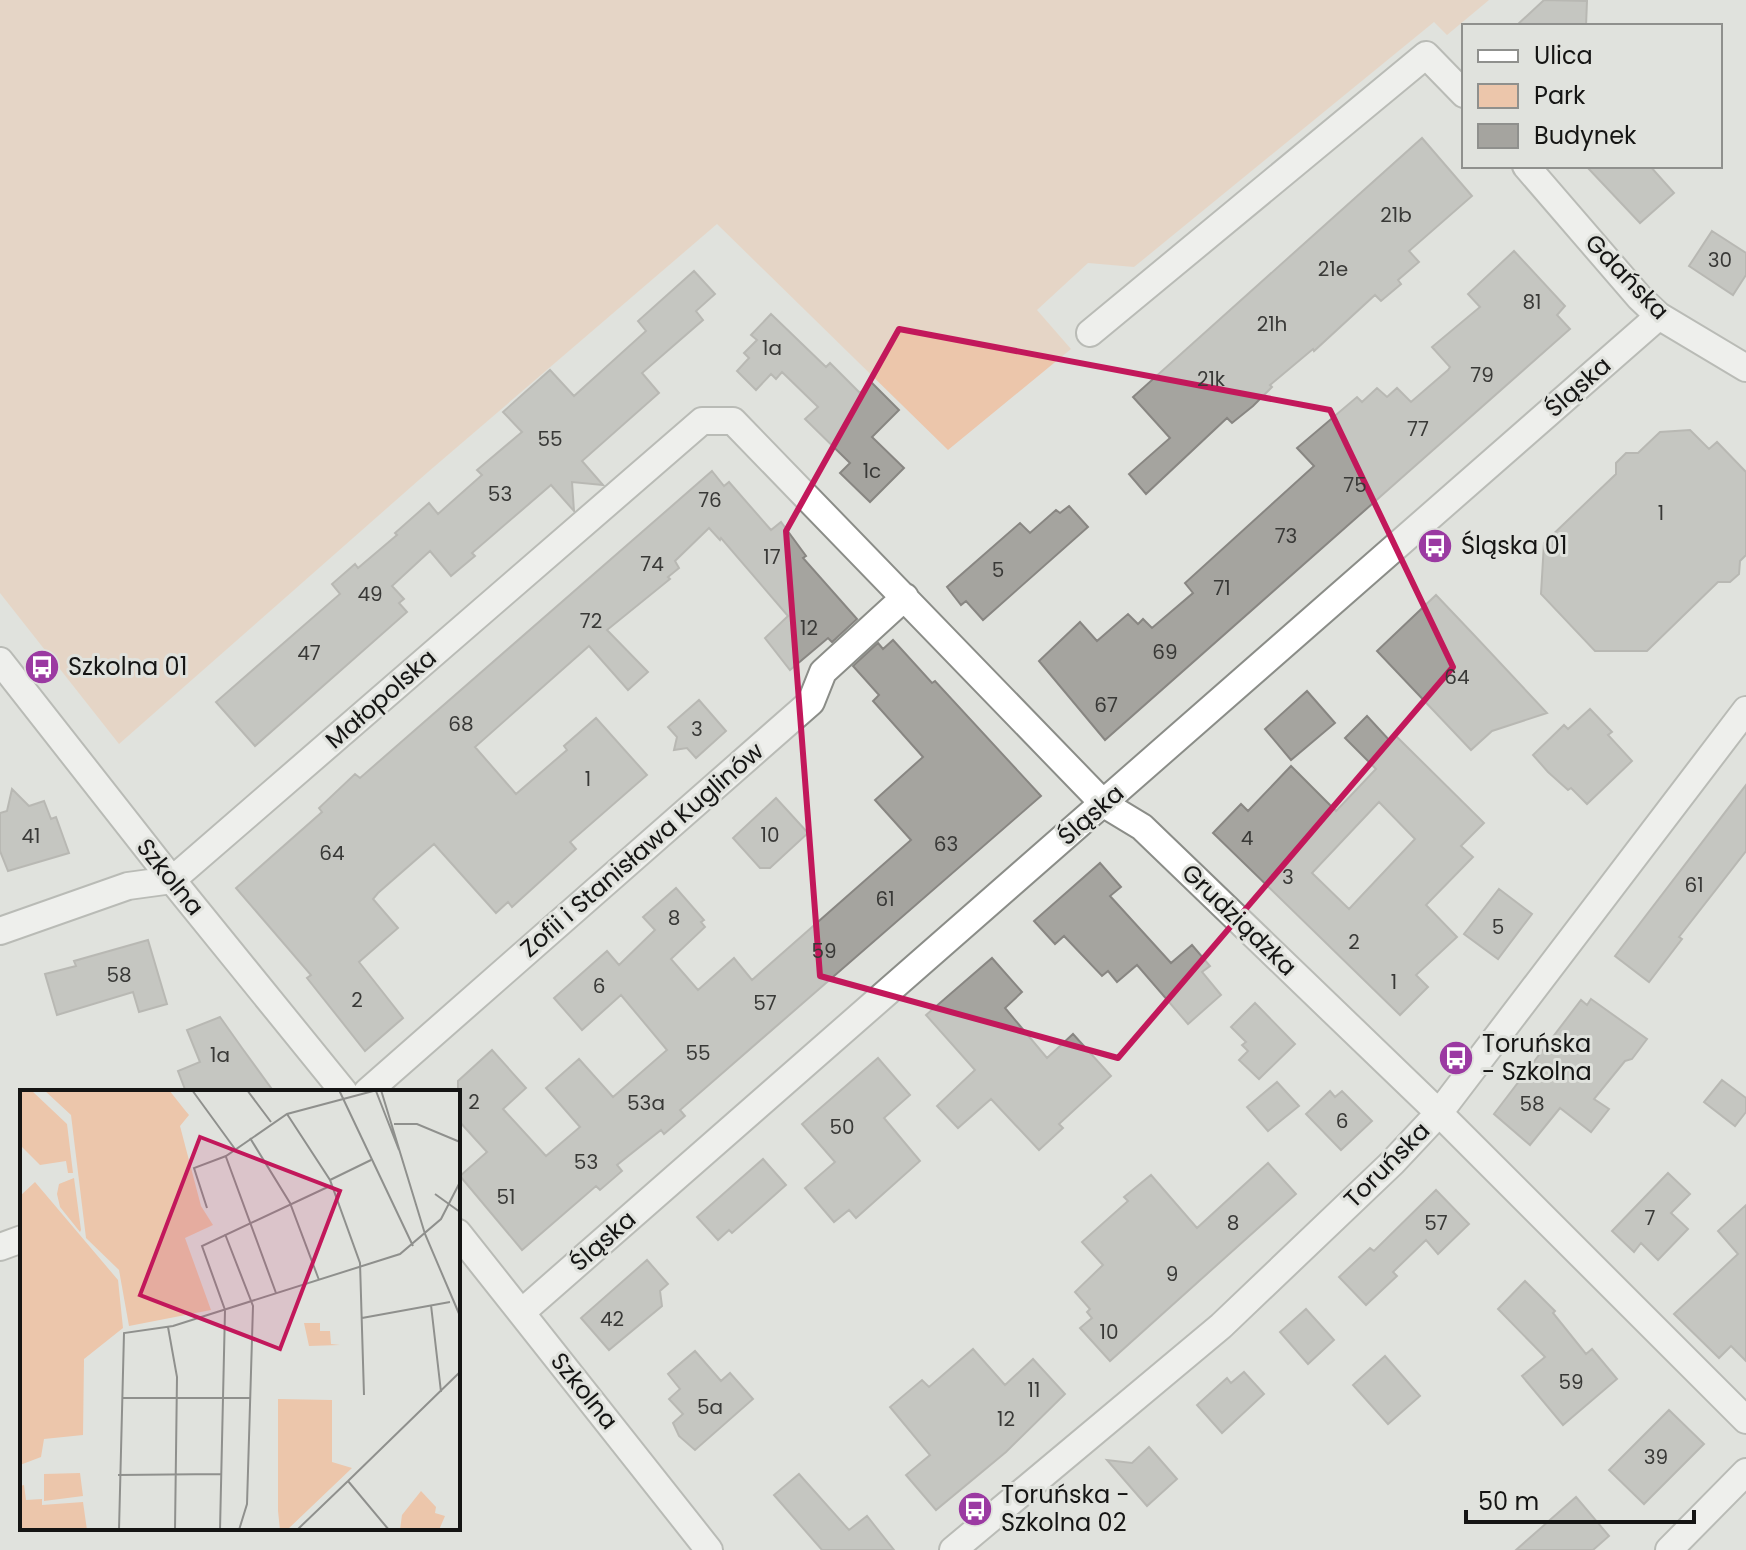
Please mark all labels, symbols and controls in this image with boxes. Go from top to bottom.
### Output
legend [1462,24,1722,168]
text: Ulica [1534,39,1593,72]
text: Park [1534,79,1586,112]
text: Budynek [1534,119,1637,152]
house number: 21b [1380,201,1412,229]
street label: Gdańska [1578,226,1677,327]
house number: 30 [1708,246,1732,274]
house number: 21e [1318,255,1348,283]
house number: 81 [1522,288,1542,316]
house number: 21h [1257,310,1287,338]
house number: 1a [762,334,782,362]
street label: Śląska [1538,349,1618,424]
house number: 79 [1470,361,1494,389]
house number: 21k [1197,365,1226,393]
house number: 77 [1407,415,1429,443]
house number: 55 [537,425,563,453]
house number: 1c [863,457,881,485]
house number: 75 [1343,471,1367,499]
house number: 53 [488,480,512,508]
house number: 76 [698,486,722,514]
house number: 1 [1658,499,1664,527]
house number: 73 [1275,522,1297,550]
bus stop icon: Śląska 01 [1416,527,1454,565]
place label: Śląska 01 [1461,529,1568,562]
house number: 17 [763,543,781,571]
house number: 74 [640,550,664,578]
house number: 5 [992,556,1004,584]
house number: 71 [1213,574,1231,602]
house number: 49 [357,580,383,608]
house number: 72 [580,607,602,635]
house number: 12 [800,614,818,642]
house number: 69 [1152,638,1178,666]
house number: 47 [297,639,321,667]
street label: Małopolska [318,641,443,756]
bus stop icon: Szkolna 01 [23,648,61,686]
place label: Szkolna 01 [68,650,187,683]
house number: 64 [1444,663,1470,691]
house number: 67 [1094,691,1118,719]
house number: 68 [448,710,474,738]
house number: 3 [691,715,703,743]
street label: Zofii i Stanisława Kuglinów [513,735,771,965]
house number: 1 [585,765,591,793]
street label: Śląska [1051,777,1131,852]
house number: 10 [761,821,779,849]
house number: 41 [22,822,40,850]
house number: 4 [1241,824,1253,852]
house number: 63 [934,830,958,858]
street label: Szkolna [129,831,212,922]
house number: 64 [319,839,345,867]
street label: Grudziądzka [1175,856,1304,983]
house number: 3 [1282,863,1294,891]
house number: 61 [1684,871,1704,899]
house number: 61 [875,885,895,913]
house number: 8 [668,904,680,932]
house number: 5 [1492,913,1504,941]
house number: 2 [1348,928,1360,956]
house number: 59 [811,937,837,965]
house number: 58 [106,961,132,989]
house number: 1 [1391,968,1397,996]
house number: 6 [593,972,605,1000]
house number: 2 [351,986,363,1014]
house number: 57 [753,989,777,1017]
place label: Toruńska - Szkolna [1482,1027,1592,1088]
house number: 55 [685,1039,711,1067]
bus stop icon: Toruńska - Szkolna [1437,1039,1475,1077]
house number: 1a [210,1041,230,1069]
house number: 2 [468,1088,480,1116]
house number: 53a [627,1089,665,1117]
inset map [20,1090,460,1530]
house number: 58 [1519,1090,1545,1118]
house number: 6 [1336,1107,1348,1135]
house number: 50 [829,1113,855,1141]
street label: Toruńska [1336,1114,1437,1215]
house number: 53 [574,1148,598,1176]
house number: 51 [497,1183,515,1211]
street label: Śląska [563,1203,643,1278]
house number: 7 [1645,1204,1656,1232]
house number: 8 [1227,1209,1239,1237]
house number: 57 [1424,1209,1448,1237]
house number: 9 [1166,1260,1178,1288]
house number: 42 [600,1305,624,1333]
house number: 10 [1100,1318,1118,1346]
street label: Szkolna [543,1345,626,1436]
house number: 59 [1558,1368,1584,1396]
house number: 11 [1028,1376,1040,1404]
house number: 5a [697,1393,723,1421]
house number: 12 [997,1405,1015,1433]
house number: 39 [1644,1443,1668,1471]
scale bar [1466,1474,1694,1524]
place label: Toruńska - Szkolna 02 [1001,1478,1130,1539]
text: 50 m [1478,1485,1539,1518]
bus stop icon: Toruńska - Szkolna 02 [956,1490,994,1528]

